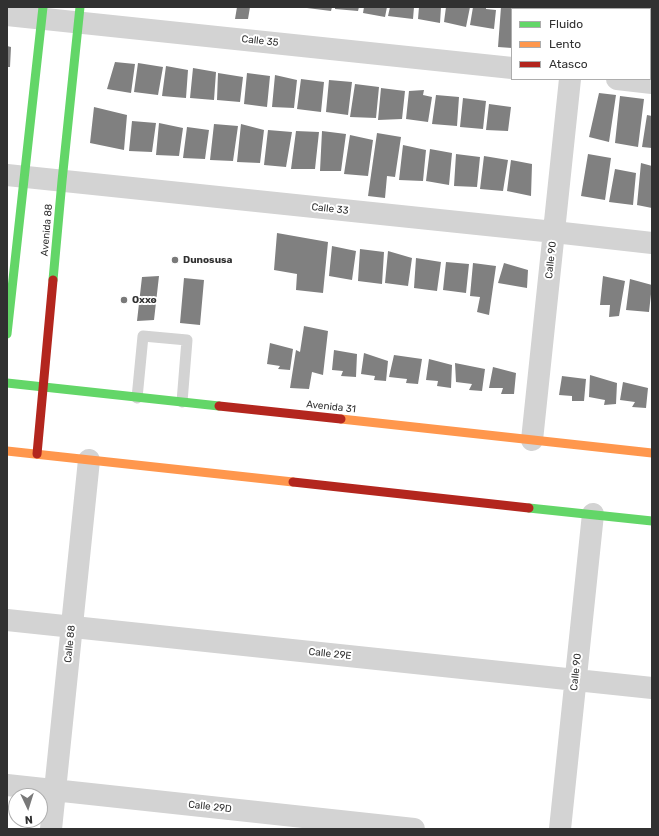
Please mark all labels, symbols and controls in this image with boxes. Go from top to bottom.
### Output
legend [511,8,651,80]
text: Fluido [549,17,583,31]
street label: Calle 35 [241,33,279,49]
text: Lento [549,37,581,51]
text: Atasco [549,57,588,71]
street label: Calle 33 [311,201,349,217]
street label: Avenida 88 [39,203,55,257]
street label: Calle 90 [543,241,559,279]
place label: Dunosusa [183,254,232,266]
marker: Dunosusa [170,255,180,265]
place label: Oxxo [132,294,157,306]
marker: Oxxo [119,295,129,305]
street label: Avenida 31 [306,398,356,416]
street label: Calle 88 [62,625,78,663]
street label: Calle 29E [308,646,352,662]
street label: Calle 90 [568,653,584,691]
north arrow [8,788,48,828]
street label: Calle 29D [188,799,232,815]
text: N [24,813,33,826]

